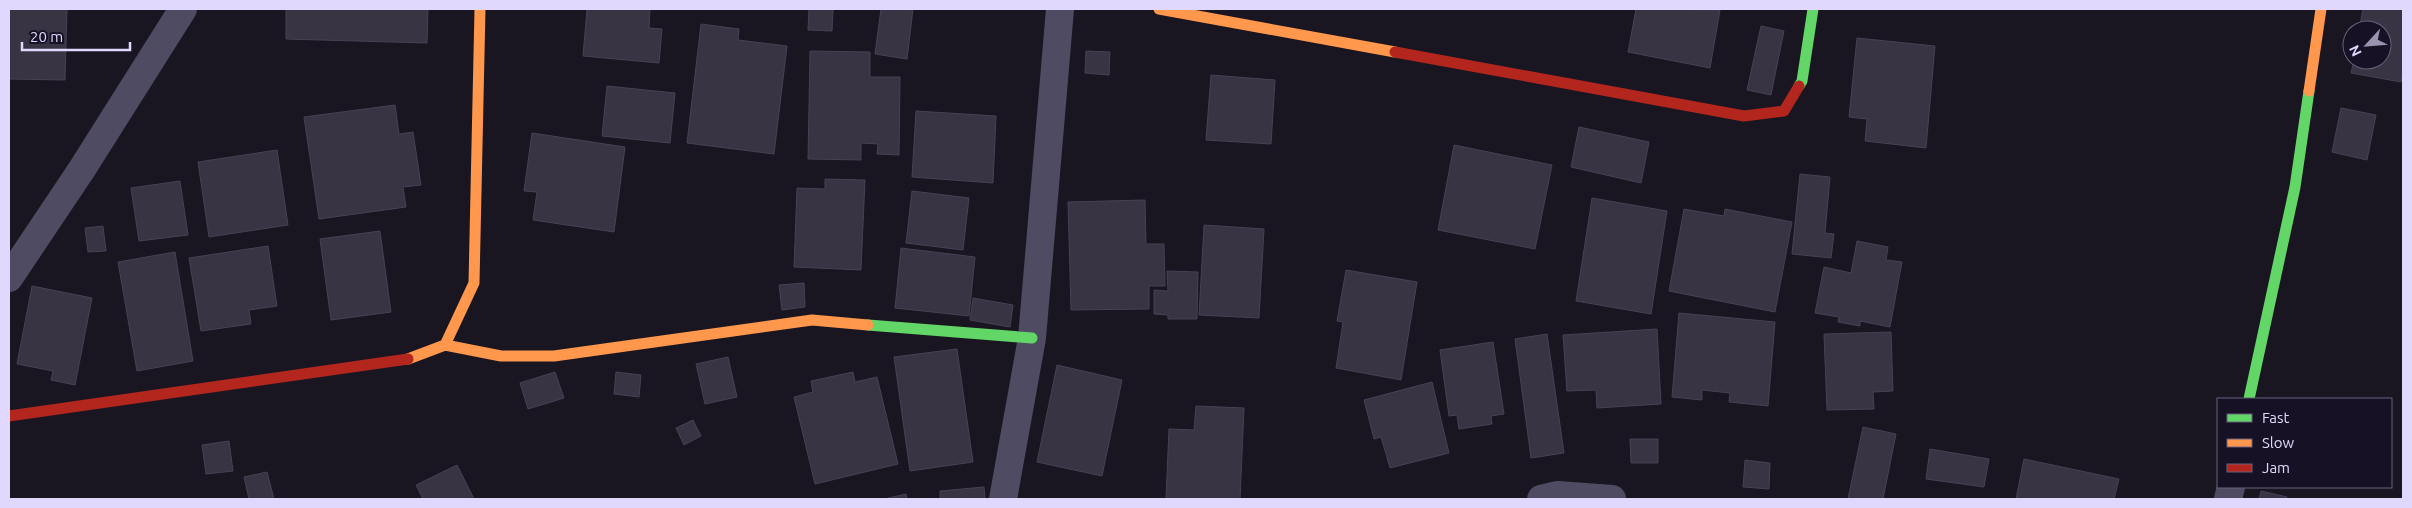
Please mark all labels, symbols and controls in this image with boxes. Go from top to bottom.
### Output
scale bar [22,20,130,52]
north arrow [2342,20,2392,70]
text: 20 m [30,28,63,45]
text: N [2346,42,2365,59]
legend [2217,398,2392,488]
text: Fast [2262,409,2290,426]
text: Slow [2262,434,2295,451]
text: Jam [2262,459,2290,476]

